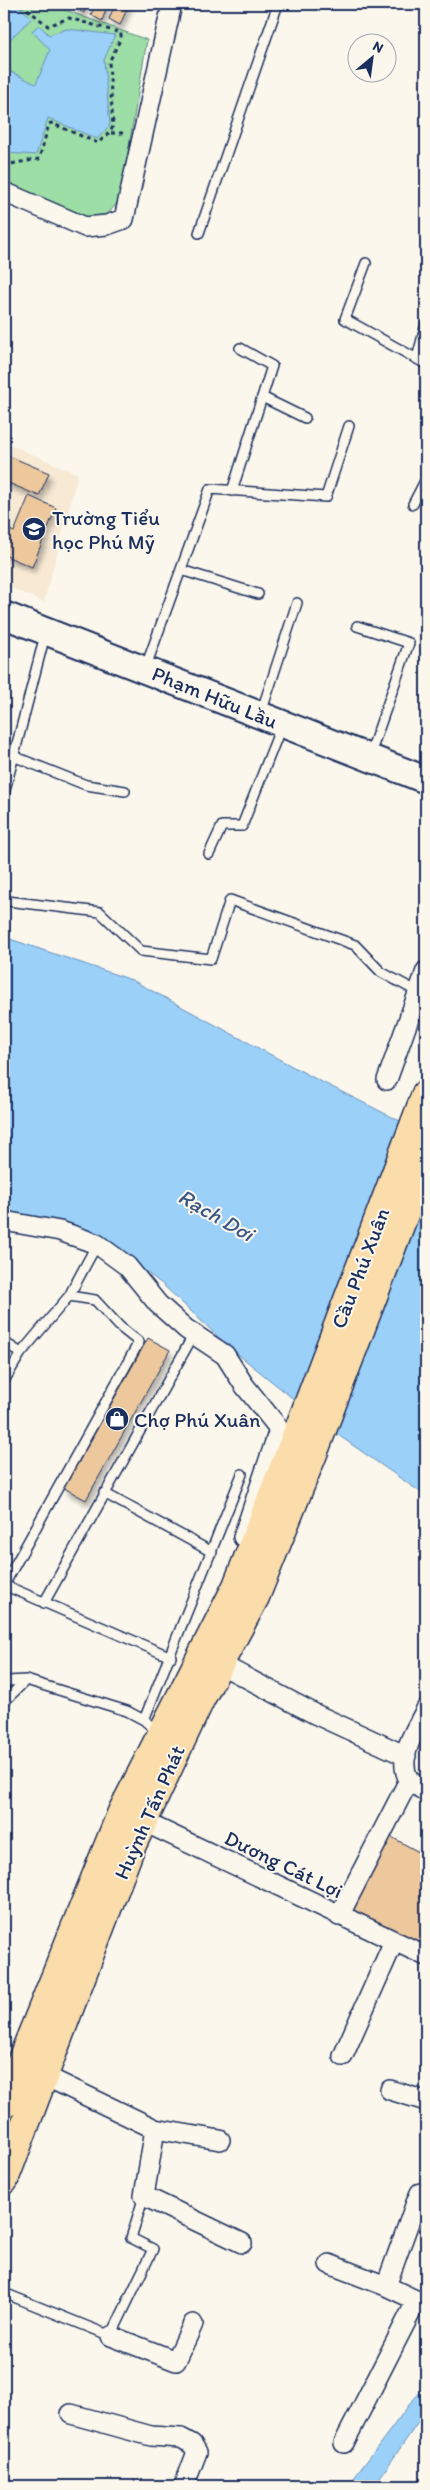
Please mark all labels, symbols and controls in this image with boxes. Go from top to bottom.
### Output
north arrow [348,32,398,82]
text: N [370,37,386,57]
place label: Trường Tiểu học Phú Mỹ [52,505,160,554]
school or university icon: Trường Tiểu học Phú Mỹ [21,516,47,542]
street label: Phạm Hữu Lầu [149,660,282,734]
water label: Rạch Dơi [173,1183,261,1249]
street label: Cầu Phú Xuân [326,1204,394,1332]
shop icon: Chợ Phú Xuân [104,1406,130,1432]
place label: Chợ Phú Xuân [134,1407,261,1432]
street label: Huỳnh Tấn Phát [108,1741,190,1883]
street label: Dương Cát Lợi [221,1825,347,1903]

